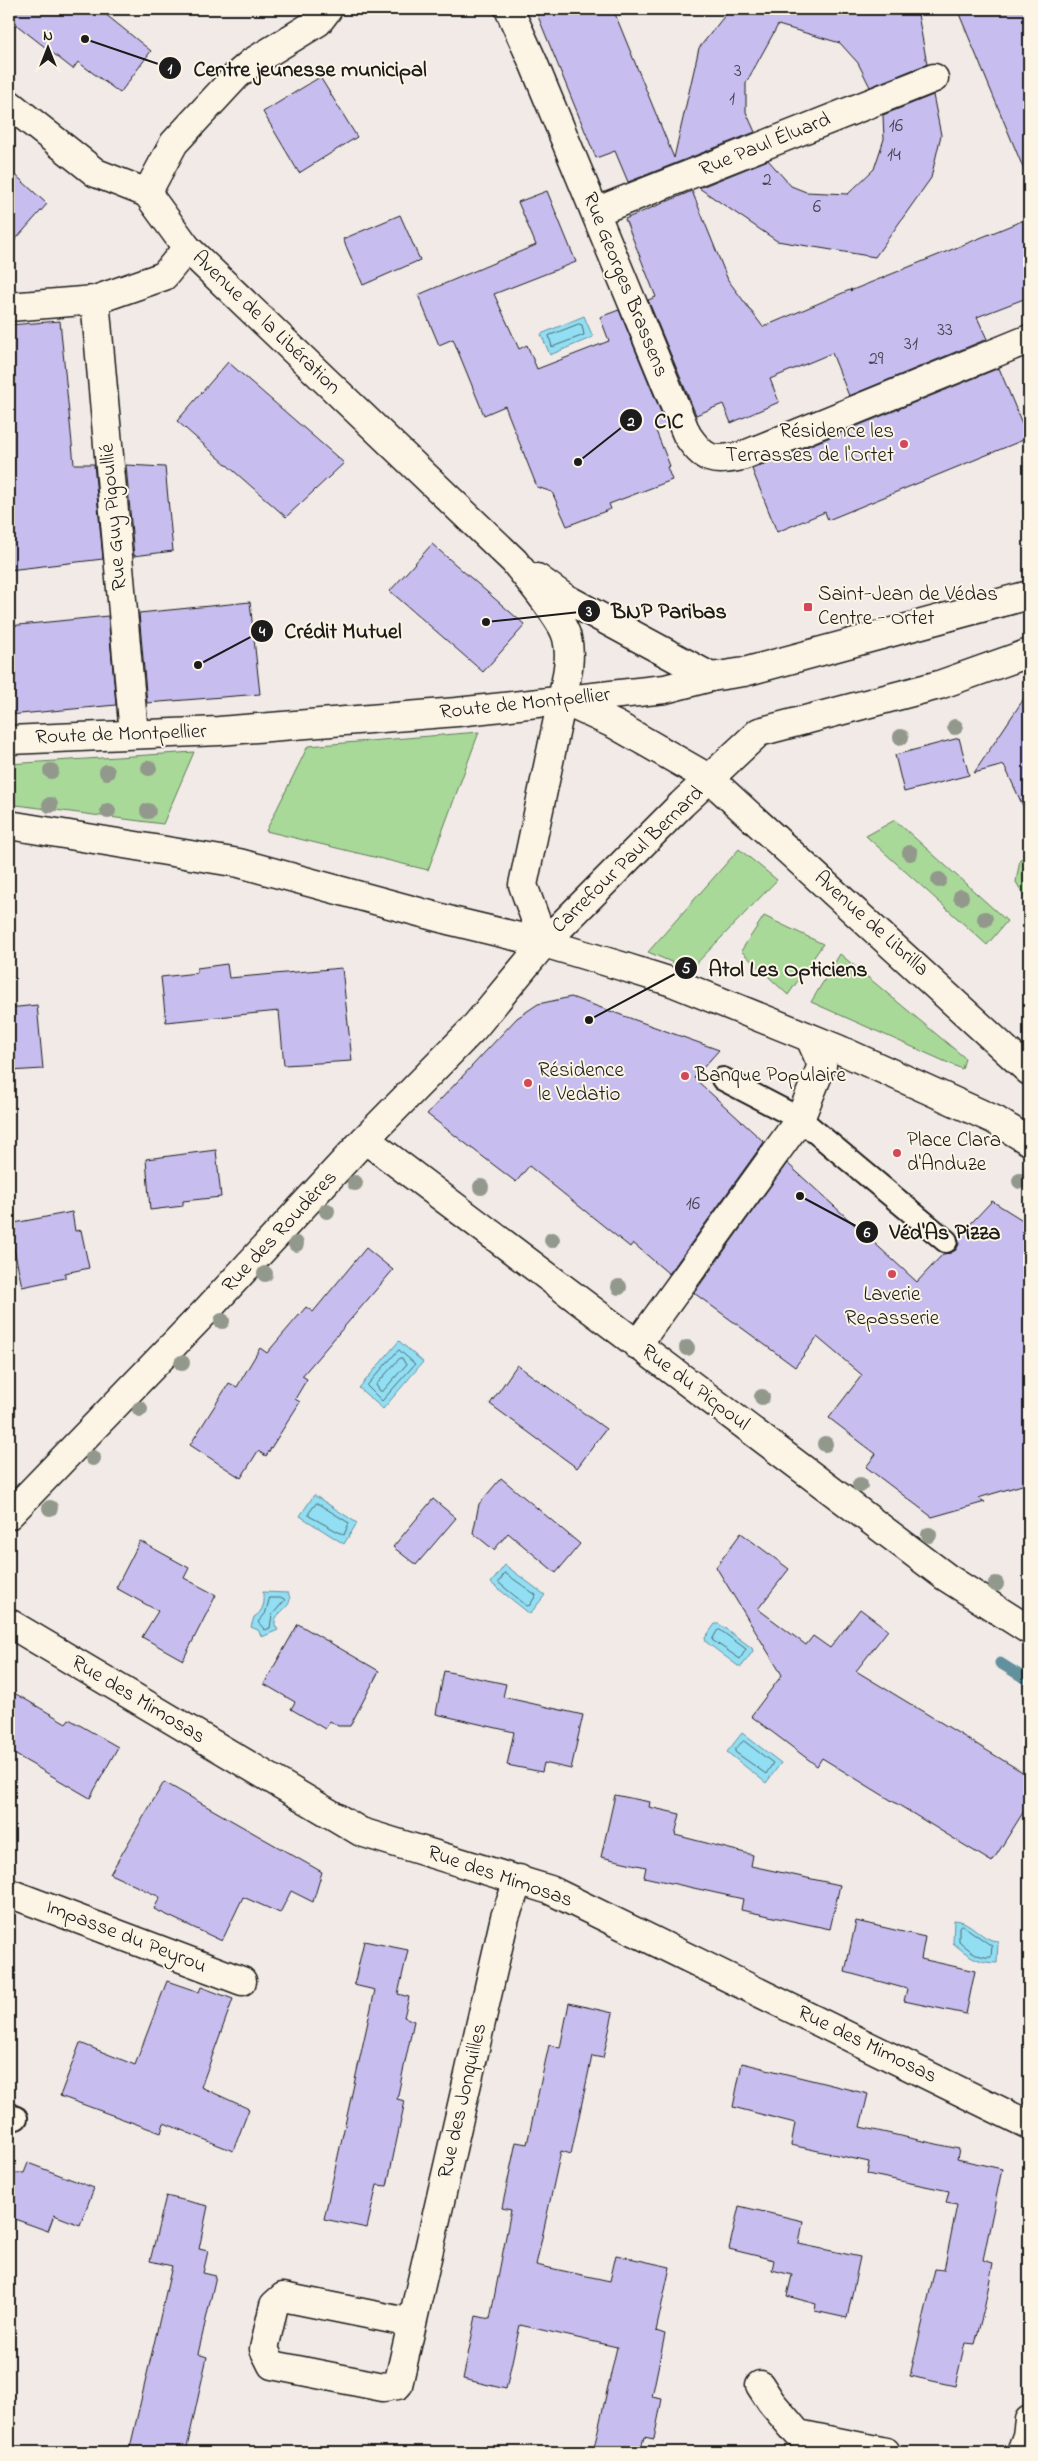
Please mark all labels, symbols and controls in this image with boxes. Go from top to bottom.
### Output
north arrow [22,22,72,72]
text: N [43,26,53,47]
callout: Centre jeunesse municipal [158,50,436,87]
text: Centre jeunesse municipal [193,55,427,87]
text: 1 [168,58,173,80]
house number: 3 [734,58,742,85]
house number: 1 [729,86,735,113]
street label: Rue Paul Éluard [695,105,835,185]
house number: 16 [889,113,903,140]
house number: 14 [887,142,901,169]
house number: 2 [762,167,772,194]
street label: Rue Georges Brassens [572,188,676,383]
house number: 6 [813,194,821,221]
street label: Avenue de la Libération [185,244,347,402]
house number: 33 [937,317,953,344]
house number: 31 [904,331,918,358]
house number: 29 [868,346,884,373]
callout: CIC [619,402,693,439]
text: CIC [654,407,684,439]
text: 2 [626,411,635,433]
place label: Résidence les Terrasses de l'Ortet [725,417,894,471]
marker: Résidence les Terrasses de l'Ortet [898,438,910,450]
street label: Rue Guy Pigoullié [93,441,137,592]
place label: Saint-Jean de Védas Centre - Ortet [818,580,998,634]
callout: BNP Paribas [576,592,737,629]
text: BNP Paribas [610,597,727,629]
text: 3 [585,601,592,623]
marker: Saint-Jean de Védas Centre - Ortet [802,601,814,613]
callout: Crédit Mutuel [250,612,412,649]
text: Crédit Mutuel [284,617,402,649]
text: 4 [258,621,266,643]
street label: Route de Montpellier [438,680,612,728]
street label: Route de Montpellier [35,717,208,753]
street label: Carrefour Paul Bernard [545,779,711,941]
street label: Avenue de Librilla [807,864,935,984]
callout: Atol Les Opticiens [674,950,878,987]
text: Atol Les Opticiens [708,955,868,987]
text: 5 [682,958,691,980]
place label: Résidence le Vedatio [538,1056,624,1110]
place label: Banque Populaire [694,1061,847,1091]
marker: Banque Populaire [679,1070,691,1082]
marker: Résidence le Vedatio [522,1077,534,1089]
place label: Place Clara d'Anduze [907,1126,1001,1180]
marker: Place Clara d'Anduze [891,1147,903,1159]
street label: Rue des Roudères [215,1164,345,1300]
house number: 16 [686,1191,700,1218]
callout: Véd'As Pizza [855,1213,1011,1250]
text: Véd'As Pizza [889,1218,1001,1250]
text: 6 [863,1222,871,1244]
marker: Laverie Repasserie [886,1268,898,1280]
place label: Laverie Repasserie [845,1280,940,1334]
street label: Rue du Picpoul [634,1337,756,1439]
street label: Rue des Mimosas [65,1648,211,1752]
street label: Rue des Mimosas [423,1838,577,1916]
street label: Impasse du Peyrou [40,1892,211,1983]
street label: Rue des Mimosas [792,1998,942,2092]
street label: Rue des Jonquilles [431,2020,495,2182]

